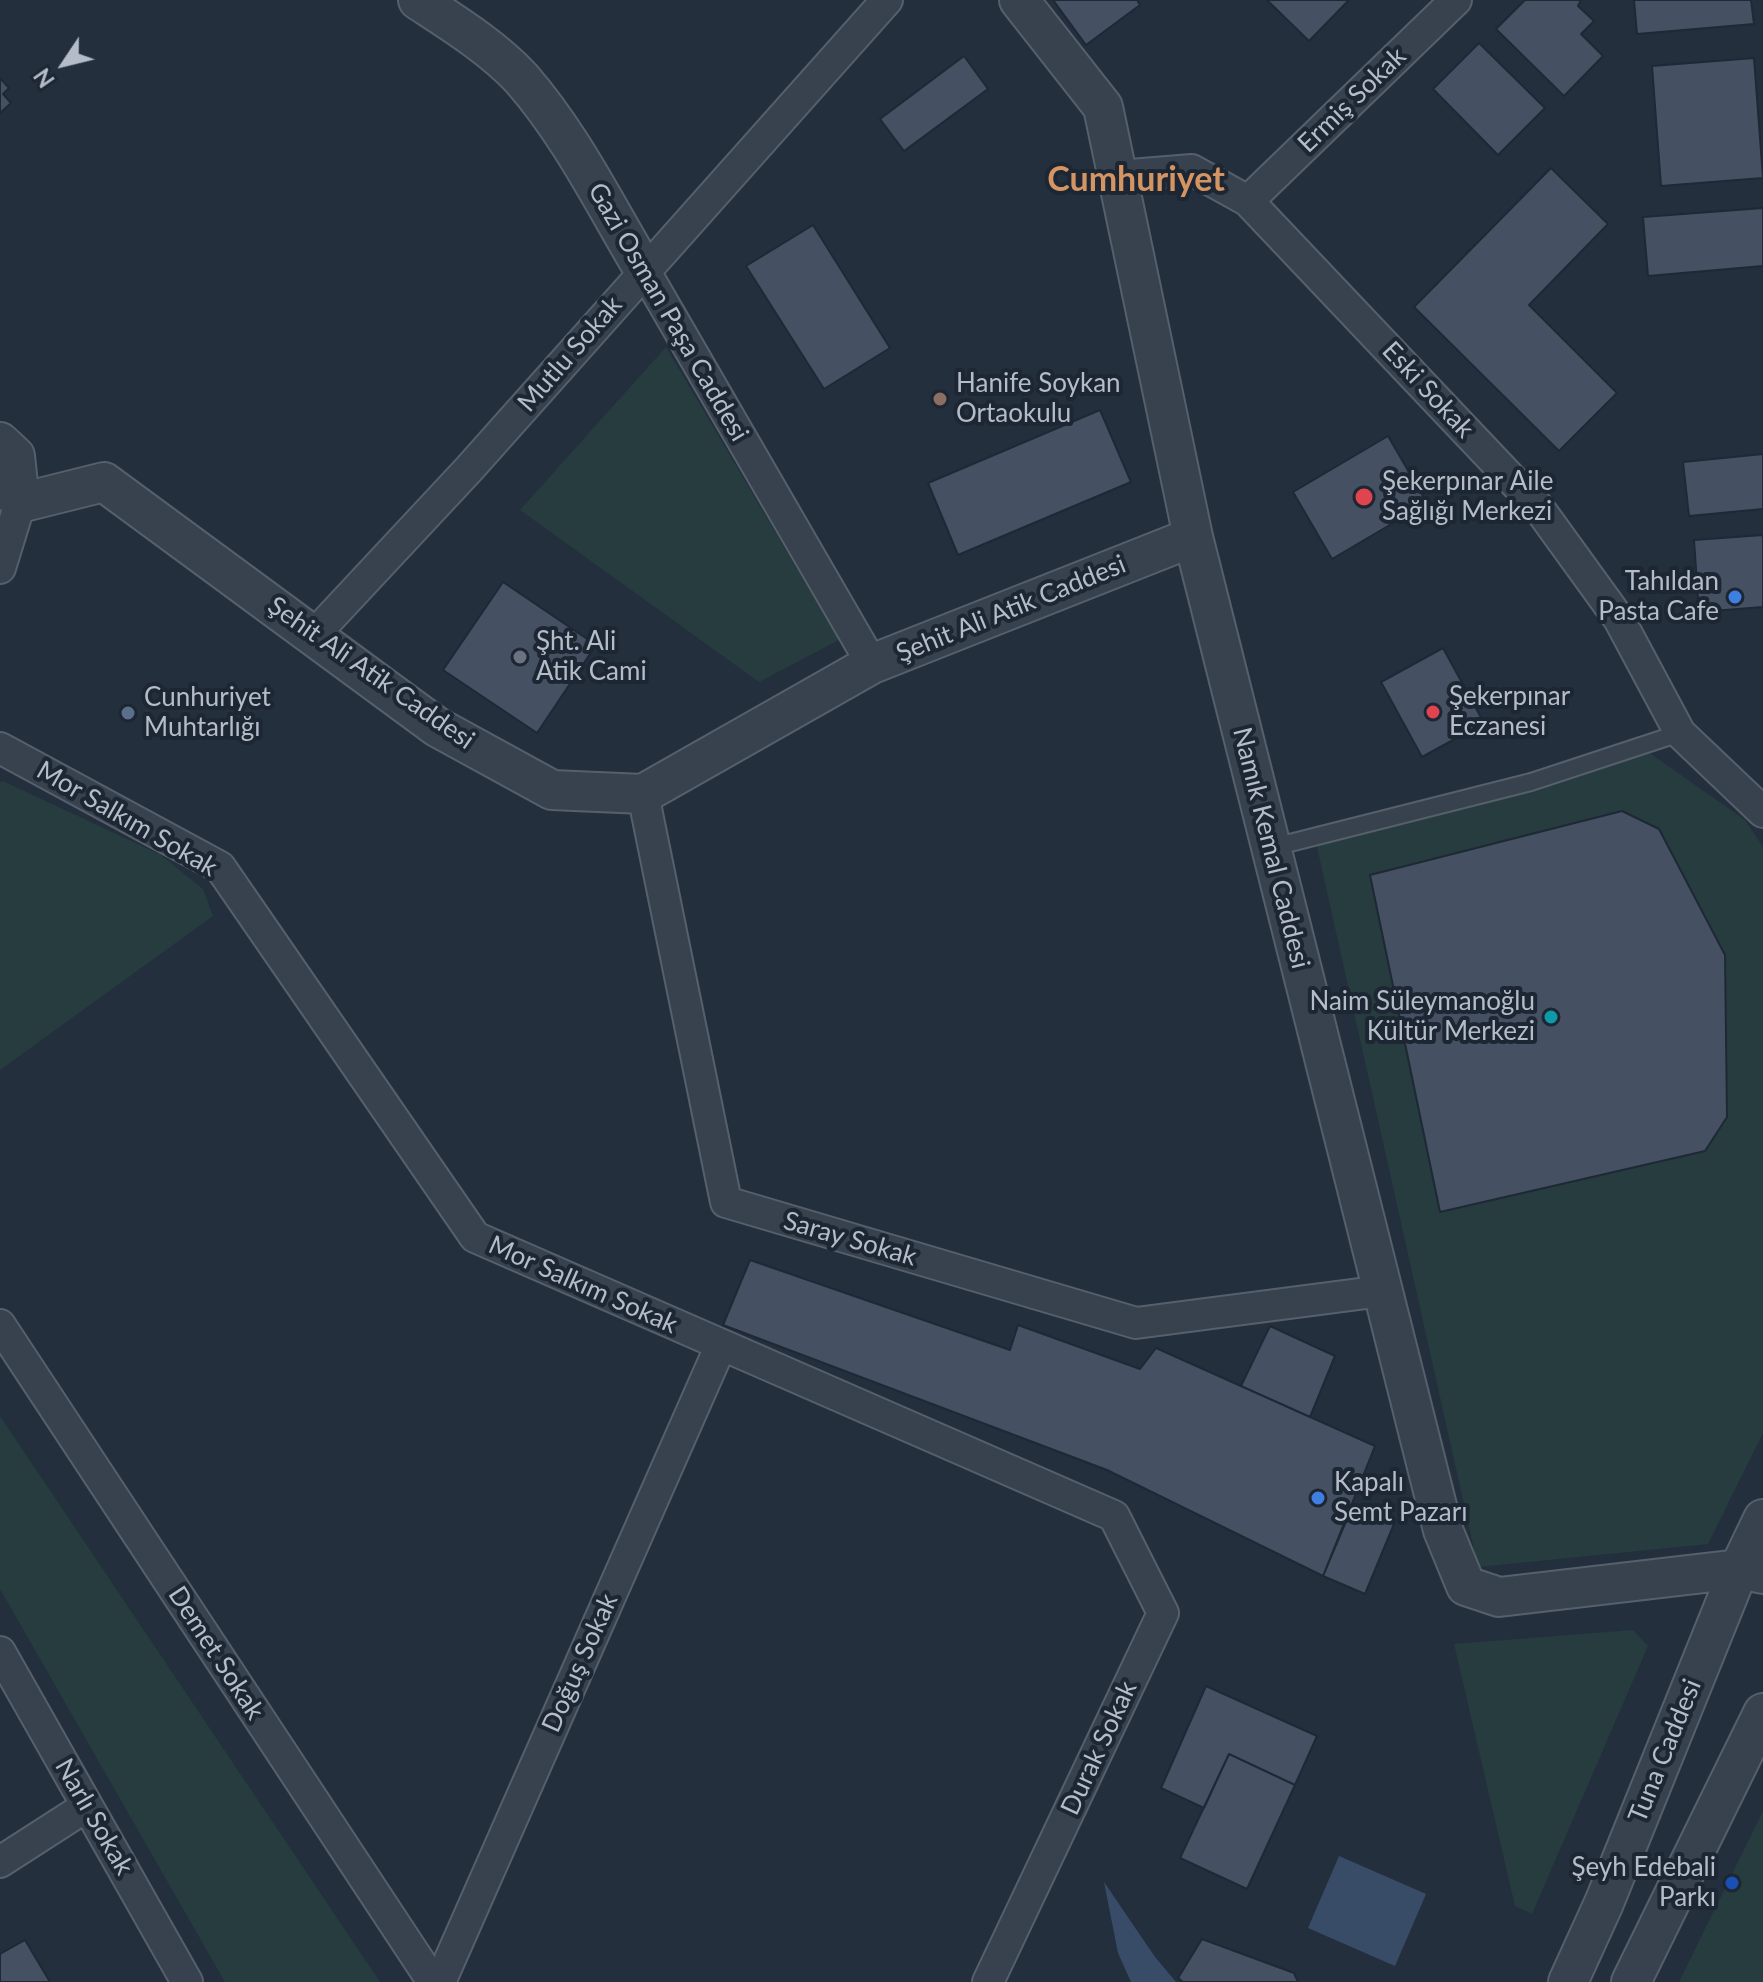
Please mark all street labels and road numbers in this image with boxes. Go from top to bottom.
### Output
street label: Ermiş Sokak [1292,41,1412,159]
street label: Gazi Osman Paşa Caddesi [581,177,755,447]
street label: Mutlu Sokak [511,290,629,418]
street label: Eski Sokak [1376,335,1480,445]
street label: Şehit Ali Atik Caddesi [892,549,1130,669]
street label: Şehit Ali Atik Caddesi [262,590,480,756]
street label: Namık Kemal Caddesi [1226,724,1316,972]
street label: Mor Salkım Sokak [31,755,223,883]
street label: Saray Sokak [780,1205,920,1273]
street label: Mor Salkım Sokak [484,1229,682,1341]
street label: Demet Sokak [161,1581,271,1725]
street label: Doğuş Sokak [536,1589,624,1737]
street label: Tuna Caddesi [1622,1675,1708,1827]
street label: Durak Sokak [1054,1676,1144,1820]
street label: Narlı Sokak [48,1753,140,1881]

